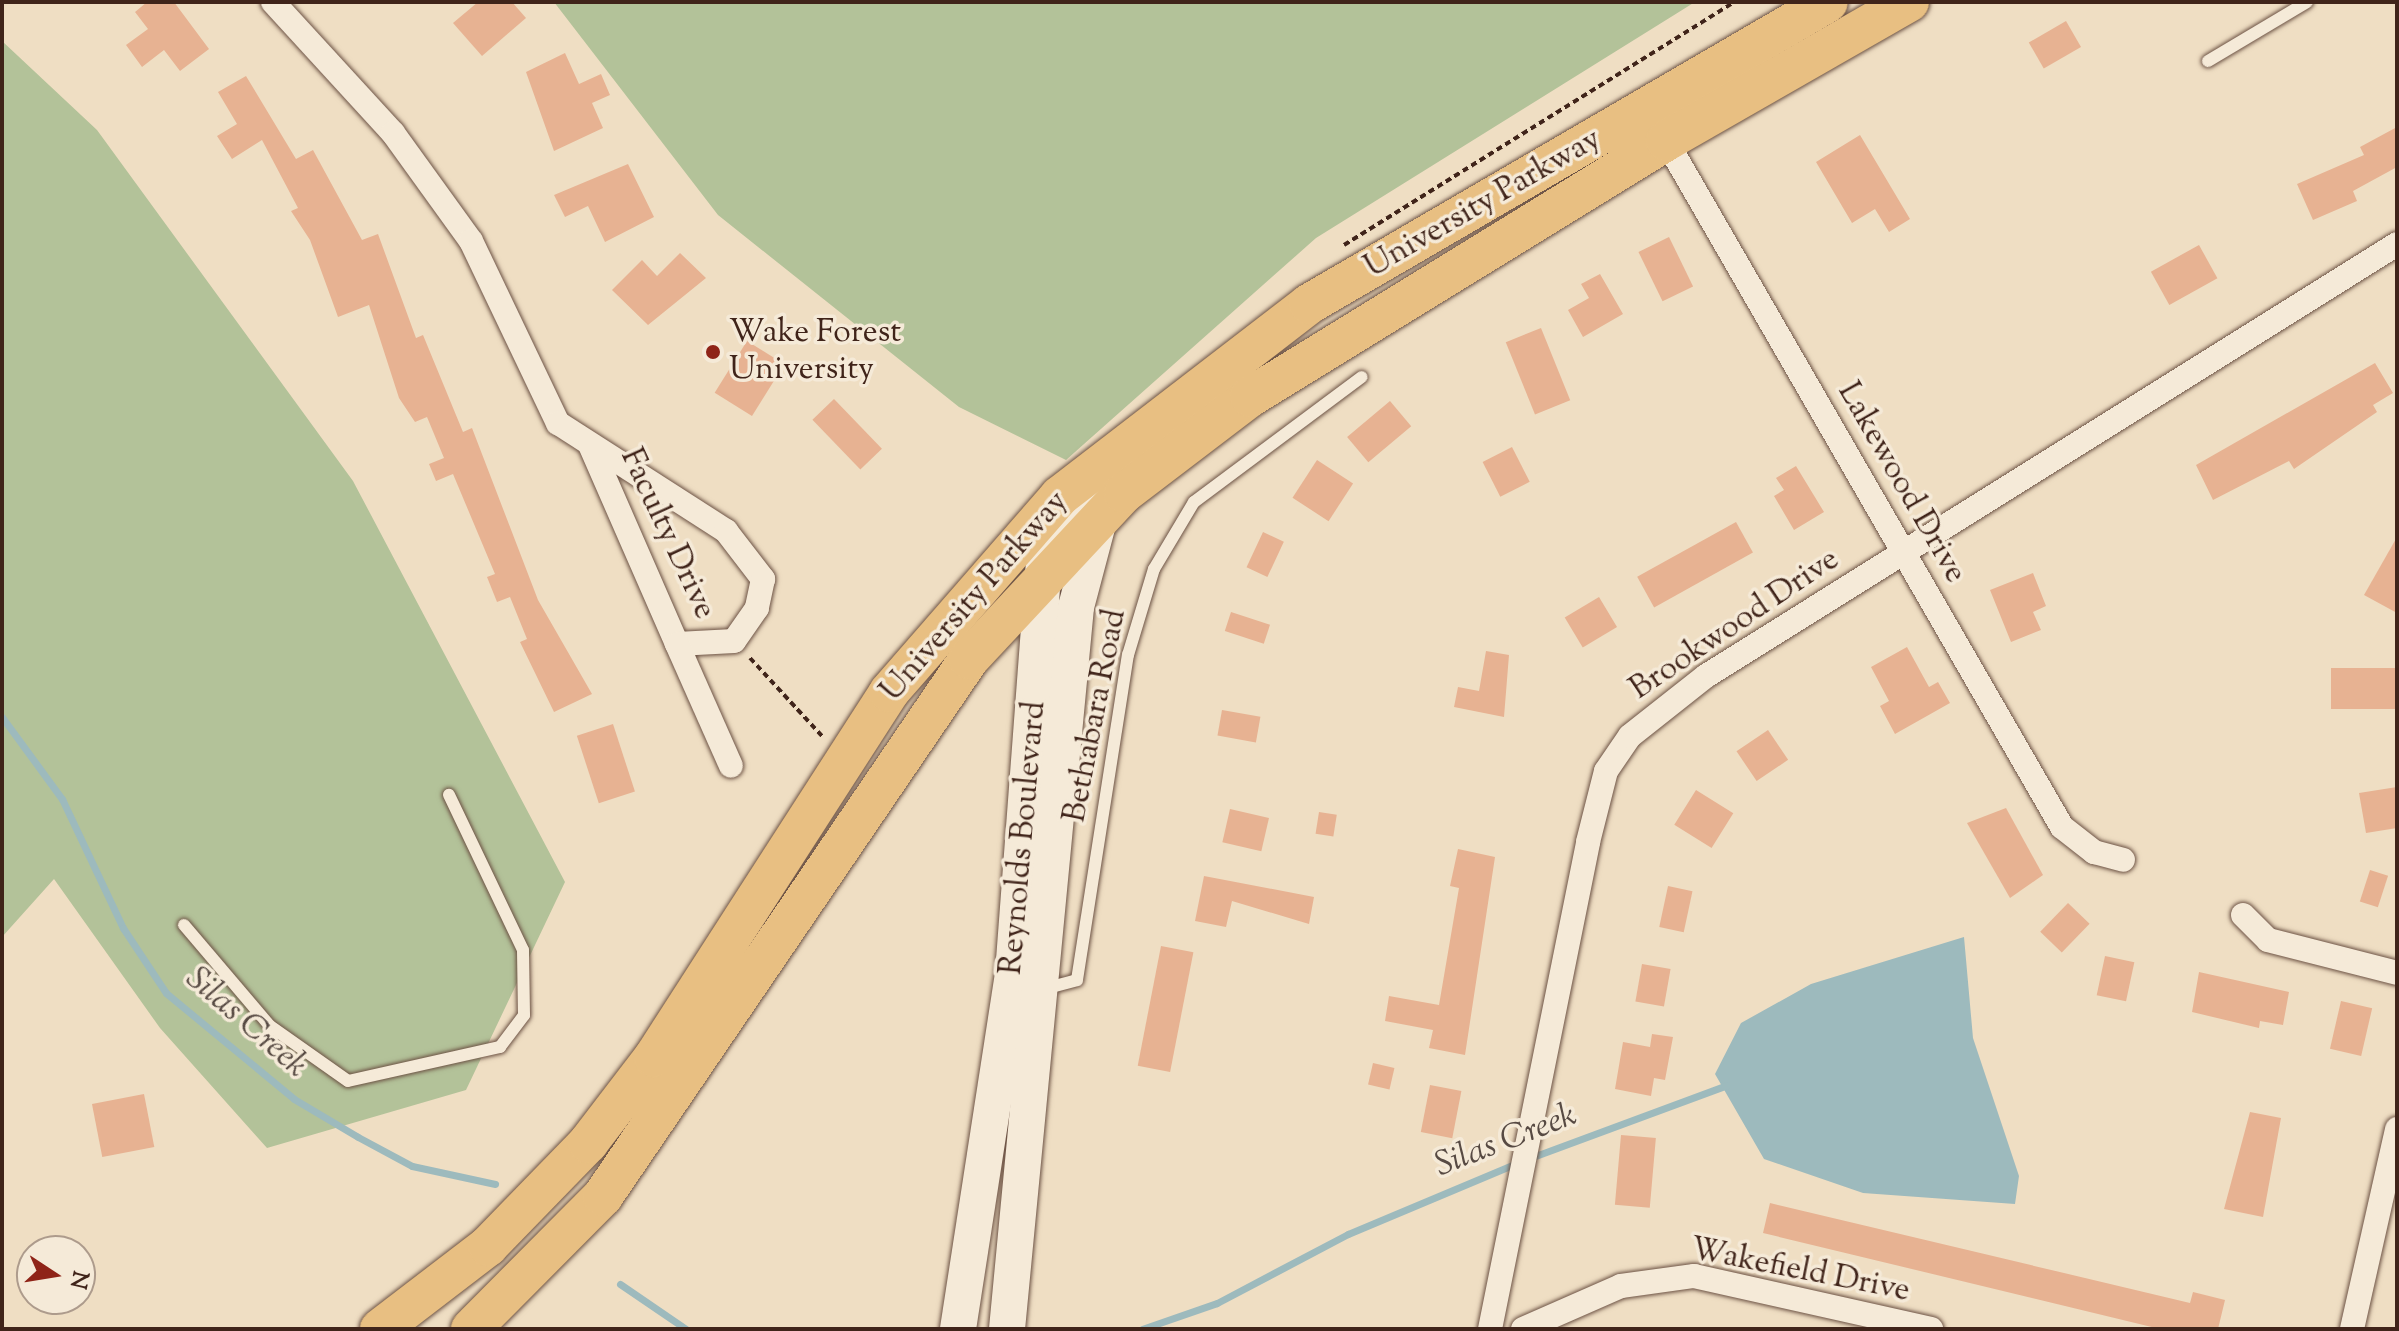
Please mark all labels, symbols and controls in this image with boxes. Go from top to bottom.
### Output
street label: University Parkway [1358,121,1608,287]
place label: Wake Forest University [729,315,901,390]
marker: Wake Forest University [704,343,722,361]
street label: Lakewood Drive [1828,376,1974,590]
street label: Faculty Drive [611,443,723,625]
street label: University Parkway [873,484,1077,710]
street label: Brookwood Drive [1623,541,1847,709]
street label: Bethabara Road [1057,606,1135,826]
street label: Reynolds Boulevard [993,700,1055,976]
water label: Silas Creek [177,959,315,1087]
water label: Silas Creek [1429,1095,1583,1187]
street label: Wakefield Drive [1687,1231,1913,1311]
north arrow [16,1235,96,1315]
text: N [60,1268,95,1291]

